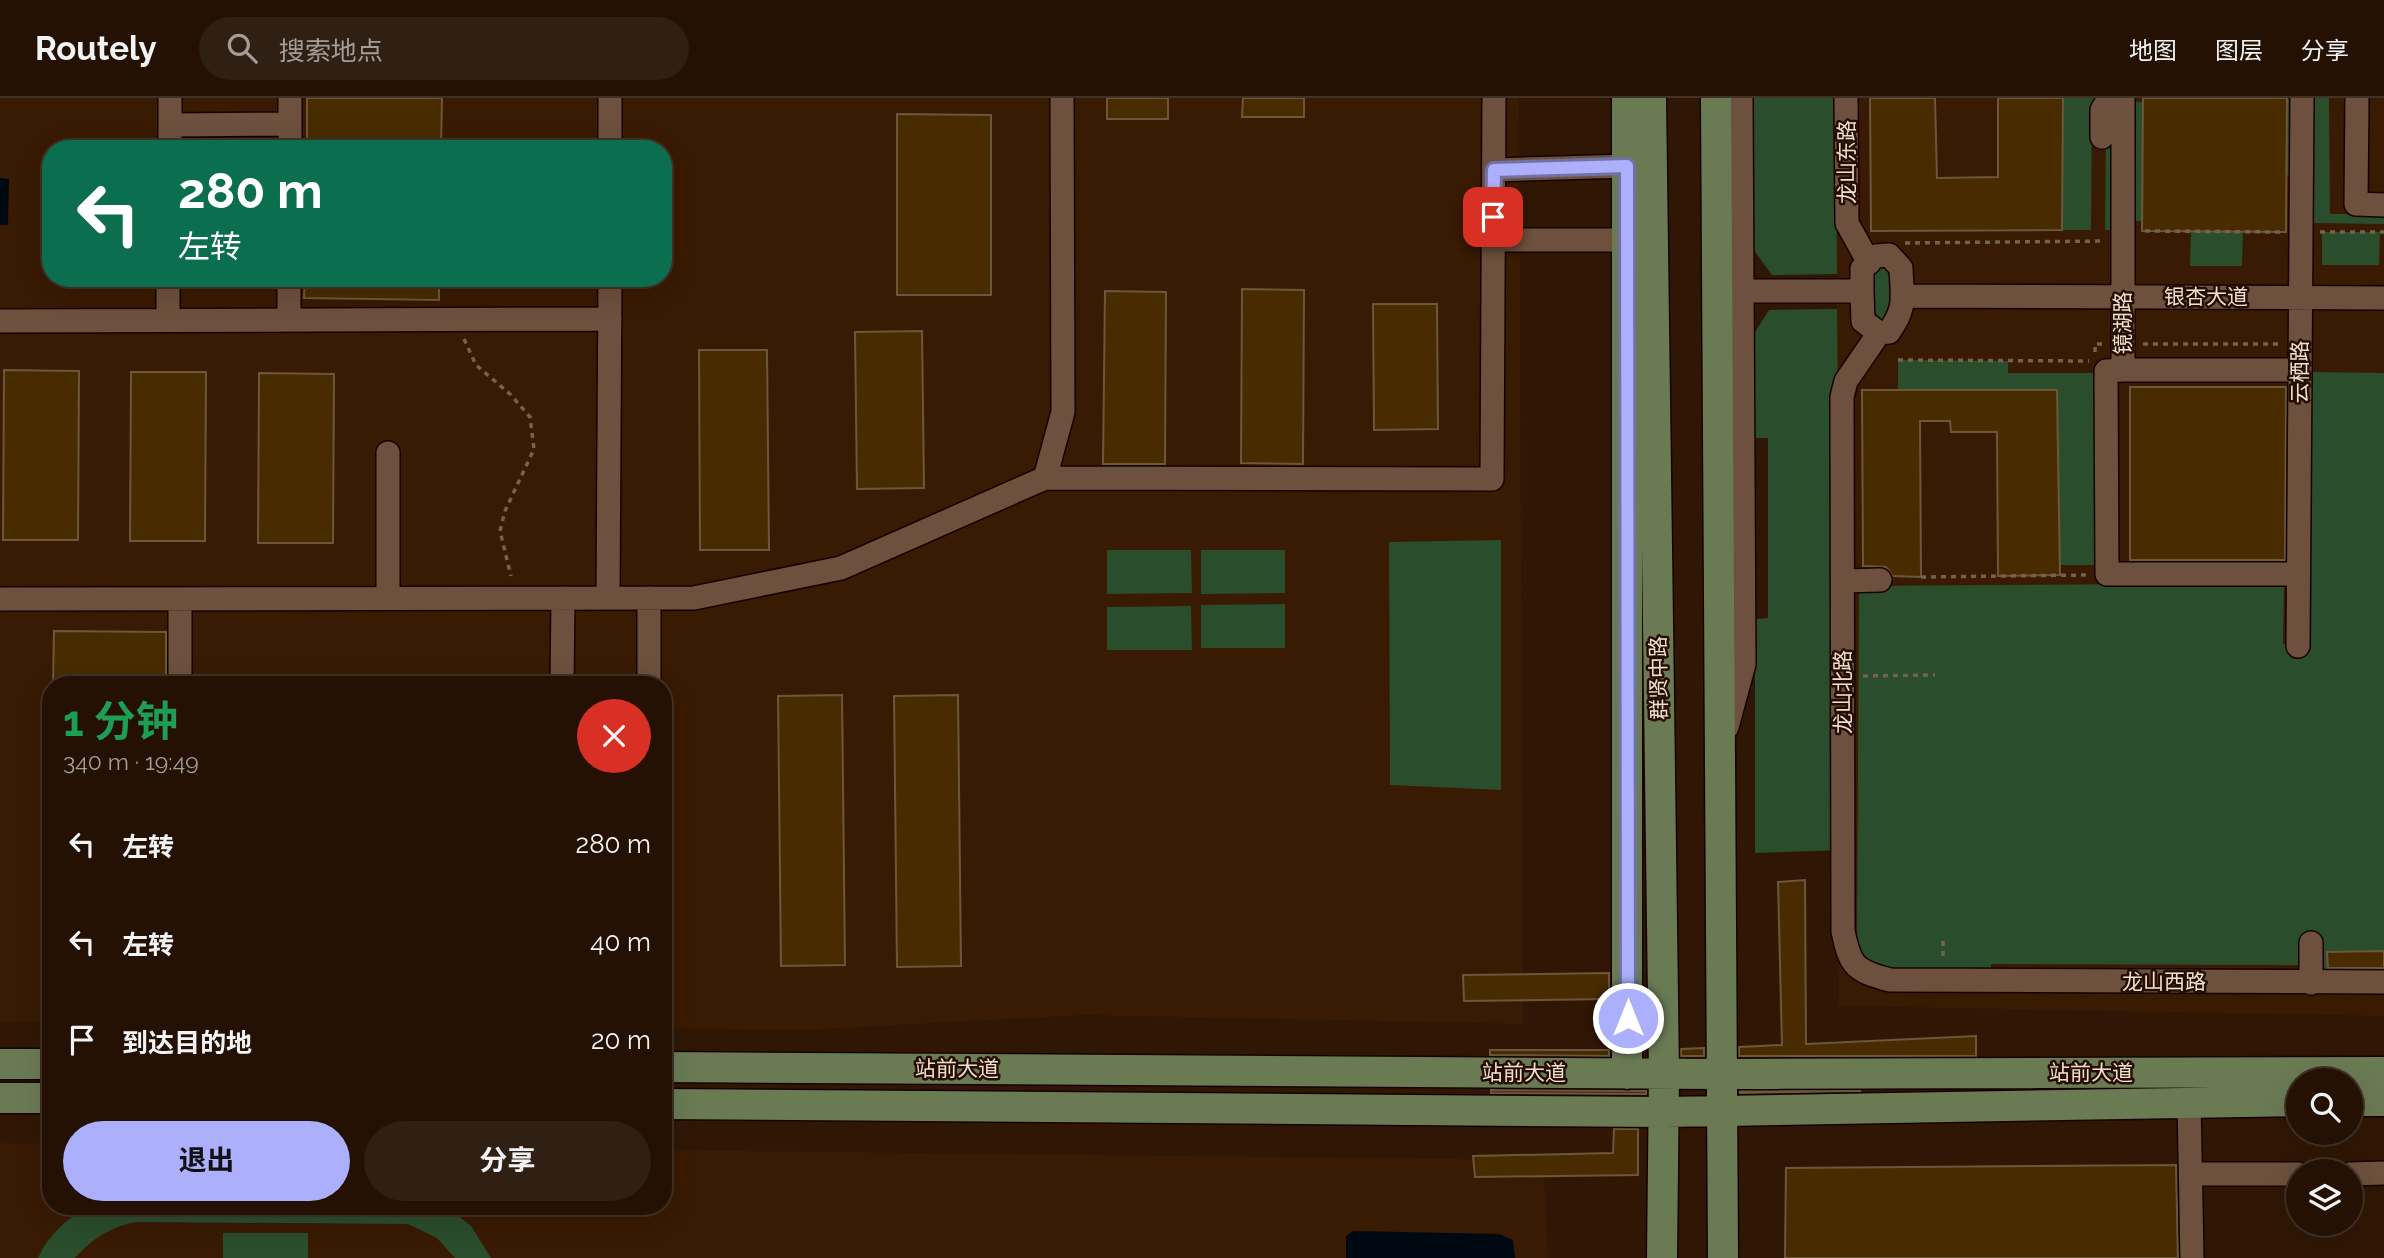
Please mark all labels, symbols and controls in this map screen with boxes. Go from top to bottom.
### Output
search box [199,17,689,80]
text: Routely [35,29,157,68]
icon: search [223,29,261,67]
text: 搜索地点 [279,36,383,66]
text: 地图 [2129,36,2177,65]
text: 图层 [2215,36,2263,65]
text: 分享 [2301,36,2349,65]
street label: 龙山东路 [1834,120,1859,204]
text: 280 m [178,162,323,219]
icon: left [63,168,154,259]
pin [1463,187,1523,247]
icon: arrive [1474,198,1512,236]
text: 左转 [178,228,242,265]
street label: 银杏大道 [2164,284,2248,309]
street label: 镜湖路 [2110,292,2135,355]
street label: 云栖路 [2287,341,2312,404]
street label: 群贤中路 [1645,636,1672,720]
street label: 龙山北路 [1830,650,1855,734]
text: 1 分钟 [63,697,178,746]
button: close [577,699,651,773]
text: 340 m · 19:49 [63,748,199,775]
icon: left [63,825,101,863]
text: 280 m [576,829,651,859]
text: 左转 [122,832,174,862]
icon: left [63,923,101,961]
text: 40 m [590,927,651,957]
text: 左转 [122,930,174,960]
street label: 龙山西路 [2122,969,2206,994]
position arrow [1591,981,1665,1055]
icon: arrive [63,1021,101,1059]
text: 20 m [591,1025,651,1055]
text: 到达目的地 [122,1028,252,1058]
street label: 站前大道 [915,1056,999,1081]
street label: 站前大道 [1482,1060,1566,1085]
street label: 站前大道 [2049,1060,2133,1085]
map controls [2286,1068,2363,1236]
button: search [2286,1068,2363,1145]
button: 退出 [63,1121,350,1201]
button: 分享 [364,1121,651,1201]
button: layers [2286,1159,2363,1236]

